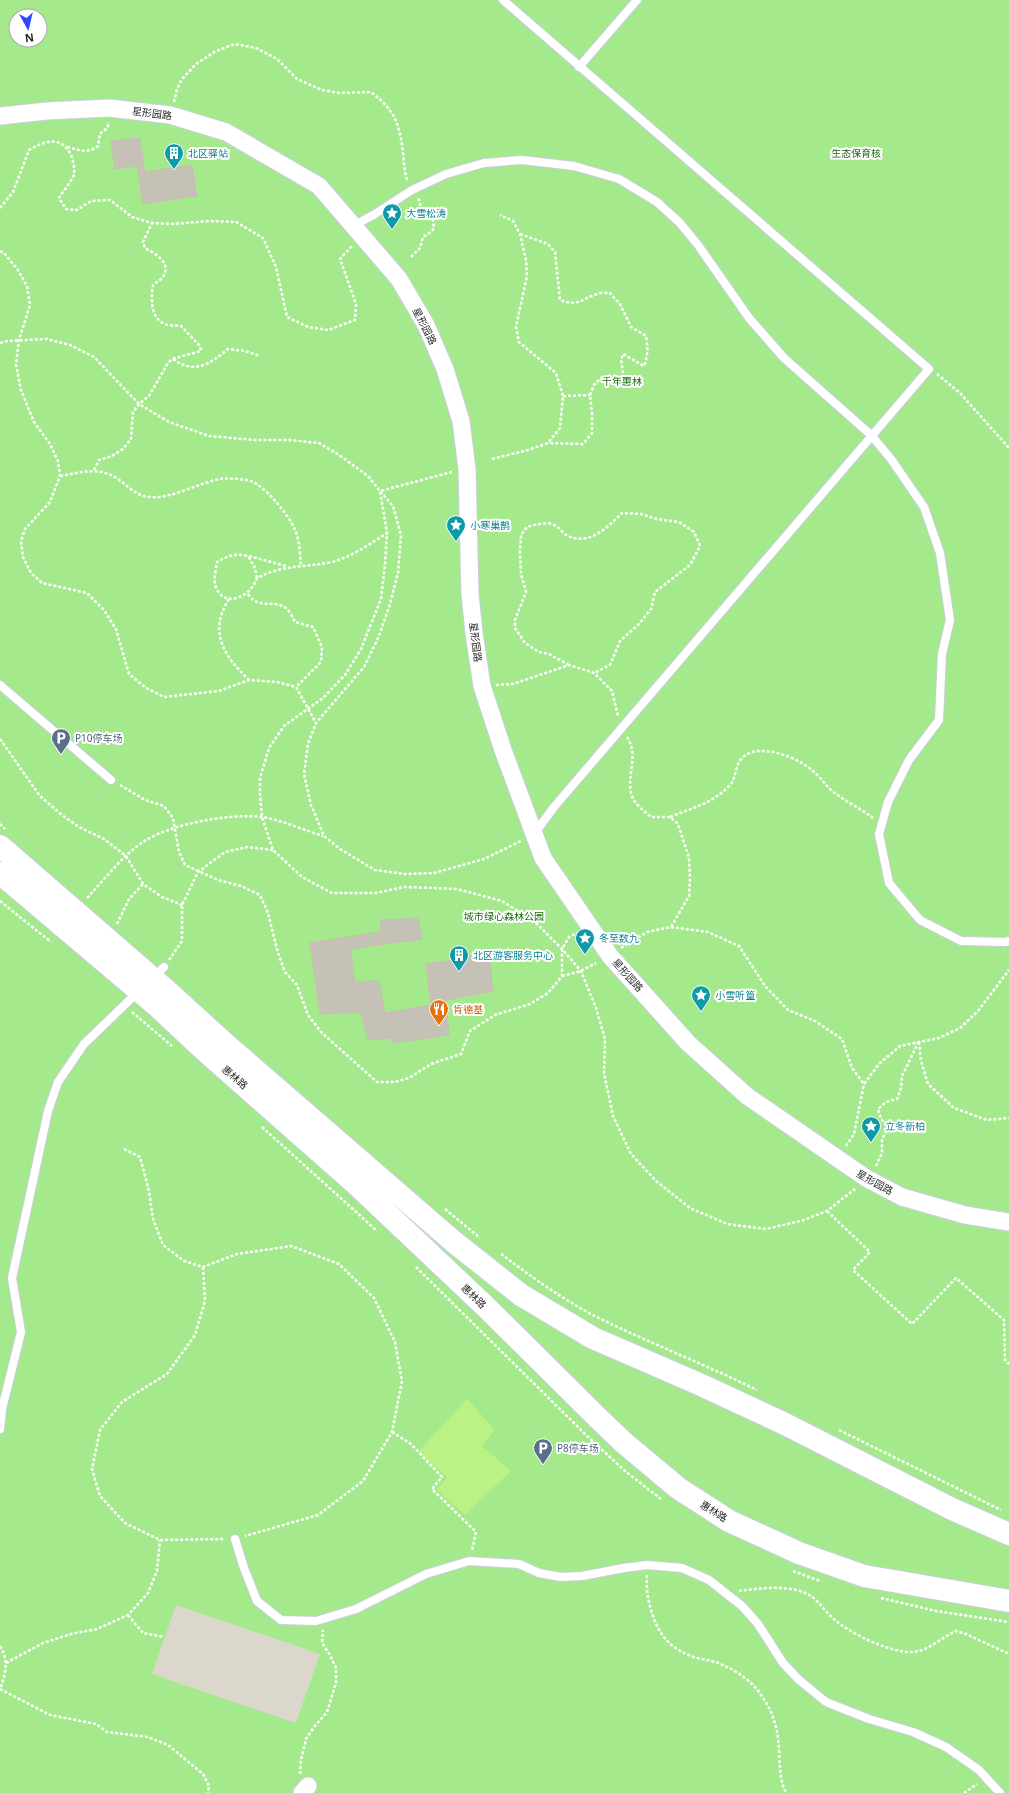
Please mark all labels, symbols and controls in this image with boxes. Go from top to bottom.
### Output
north arrow [8,8,48,48]
text: N [24,30,35,46]
street label: 星形园路 [131,104,173,122]
building icon: 北区驿站 [163,142,185,170]
place label: 北区驿站 [188,146,228,160]
park label: 生态保育核 [831,146,881,160]
place icon: 大雪松涛 [381,202,403,230]
place label: 大雪松涛 [406,206,446,220]
street label: 星形园路 [410,305,440,347]
park label: 千年惠林 [602,374,642,388]
place icon: 小寒巢鹊 [445,514,467,542]
place label: 小寒巢鹊 [470,518,510,532]
street label: 星形园路 [467,621,485,663]
parking icon: P10停车场 [50,727,72,755]
place label: P10停车场 [75,731,123,745]
park label: 城市绿心森林公园 [464,909,544,923]
place icon: 冬至数九 [574,927,596,955]
place label: 冬至数九 [599,931,639,945]
building icon: 北区游客服务中心 [448,944,470,972]
place label: 北区游客服务中心 [473,948,553,962]
street label: 星形园路 [609,955,647,995]
place icon: 小雪听篁 [690,984,712,1012]
place label: 小雪听篁 [715,988,755,1002]
restaurant icon: 肯德基 [428,998,450,1026]
place label: 肯德基 [453,1002,483,1016]
street label: 惠林路 [219,1062,251,1092]
place icon: 立冬新柏 [860,1115,882,1143]
place label: 立冬新柏 [885,1119,925,1133]
street label: 星形园路 [854,1166,896,1198]
street label: 惠林路 [458,1281,490,1311]
parking icon: P8停车场 [532,1437,554,1465]
place label: P8停车场 [557,1441,599,1455]
street label: 惠林路 [698,1497,730,1525]

